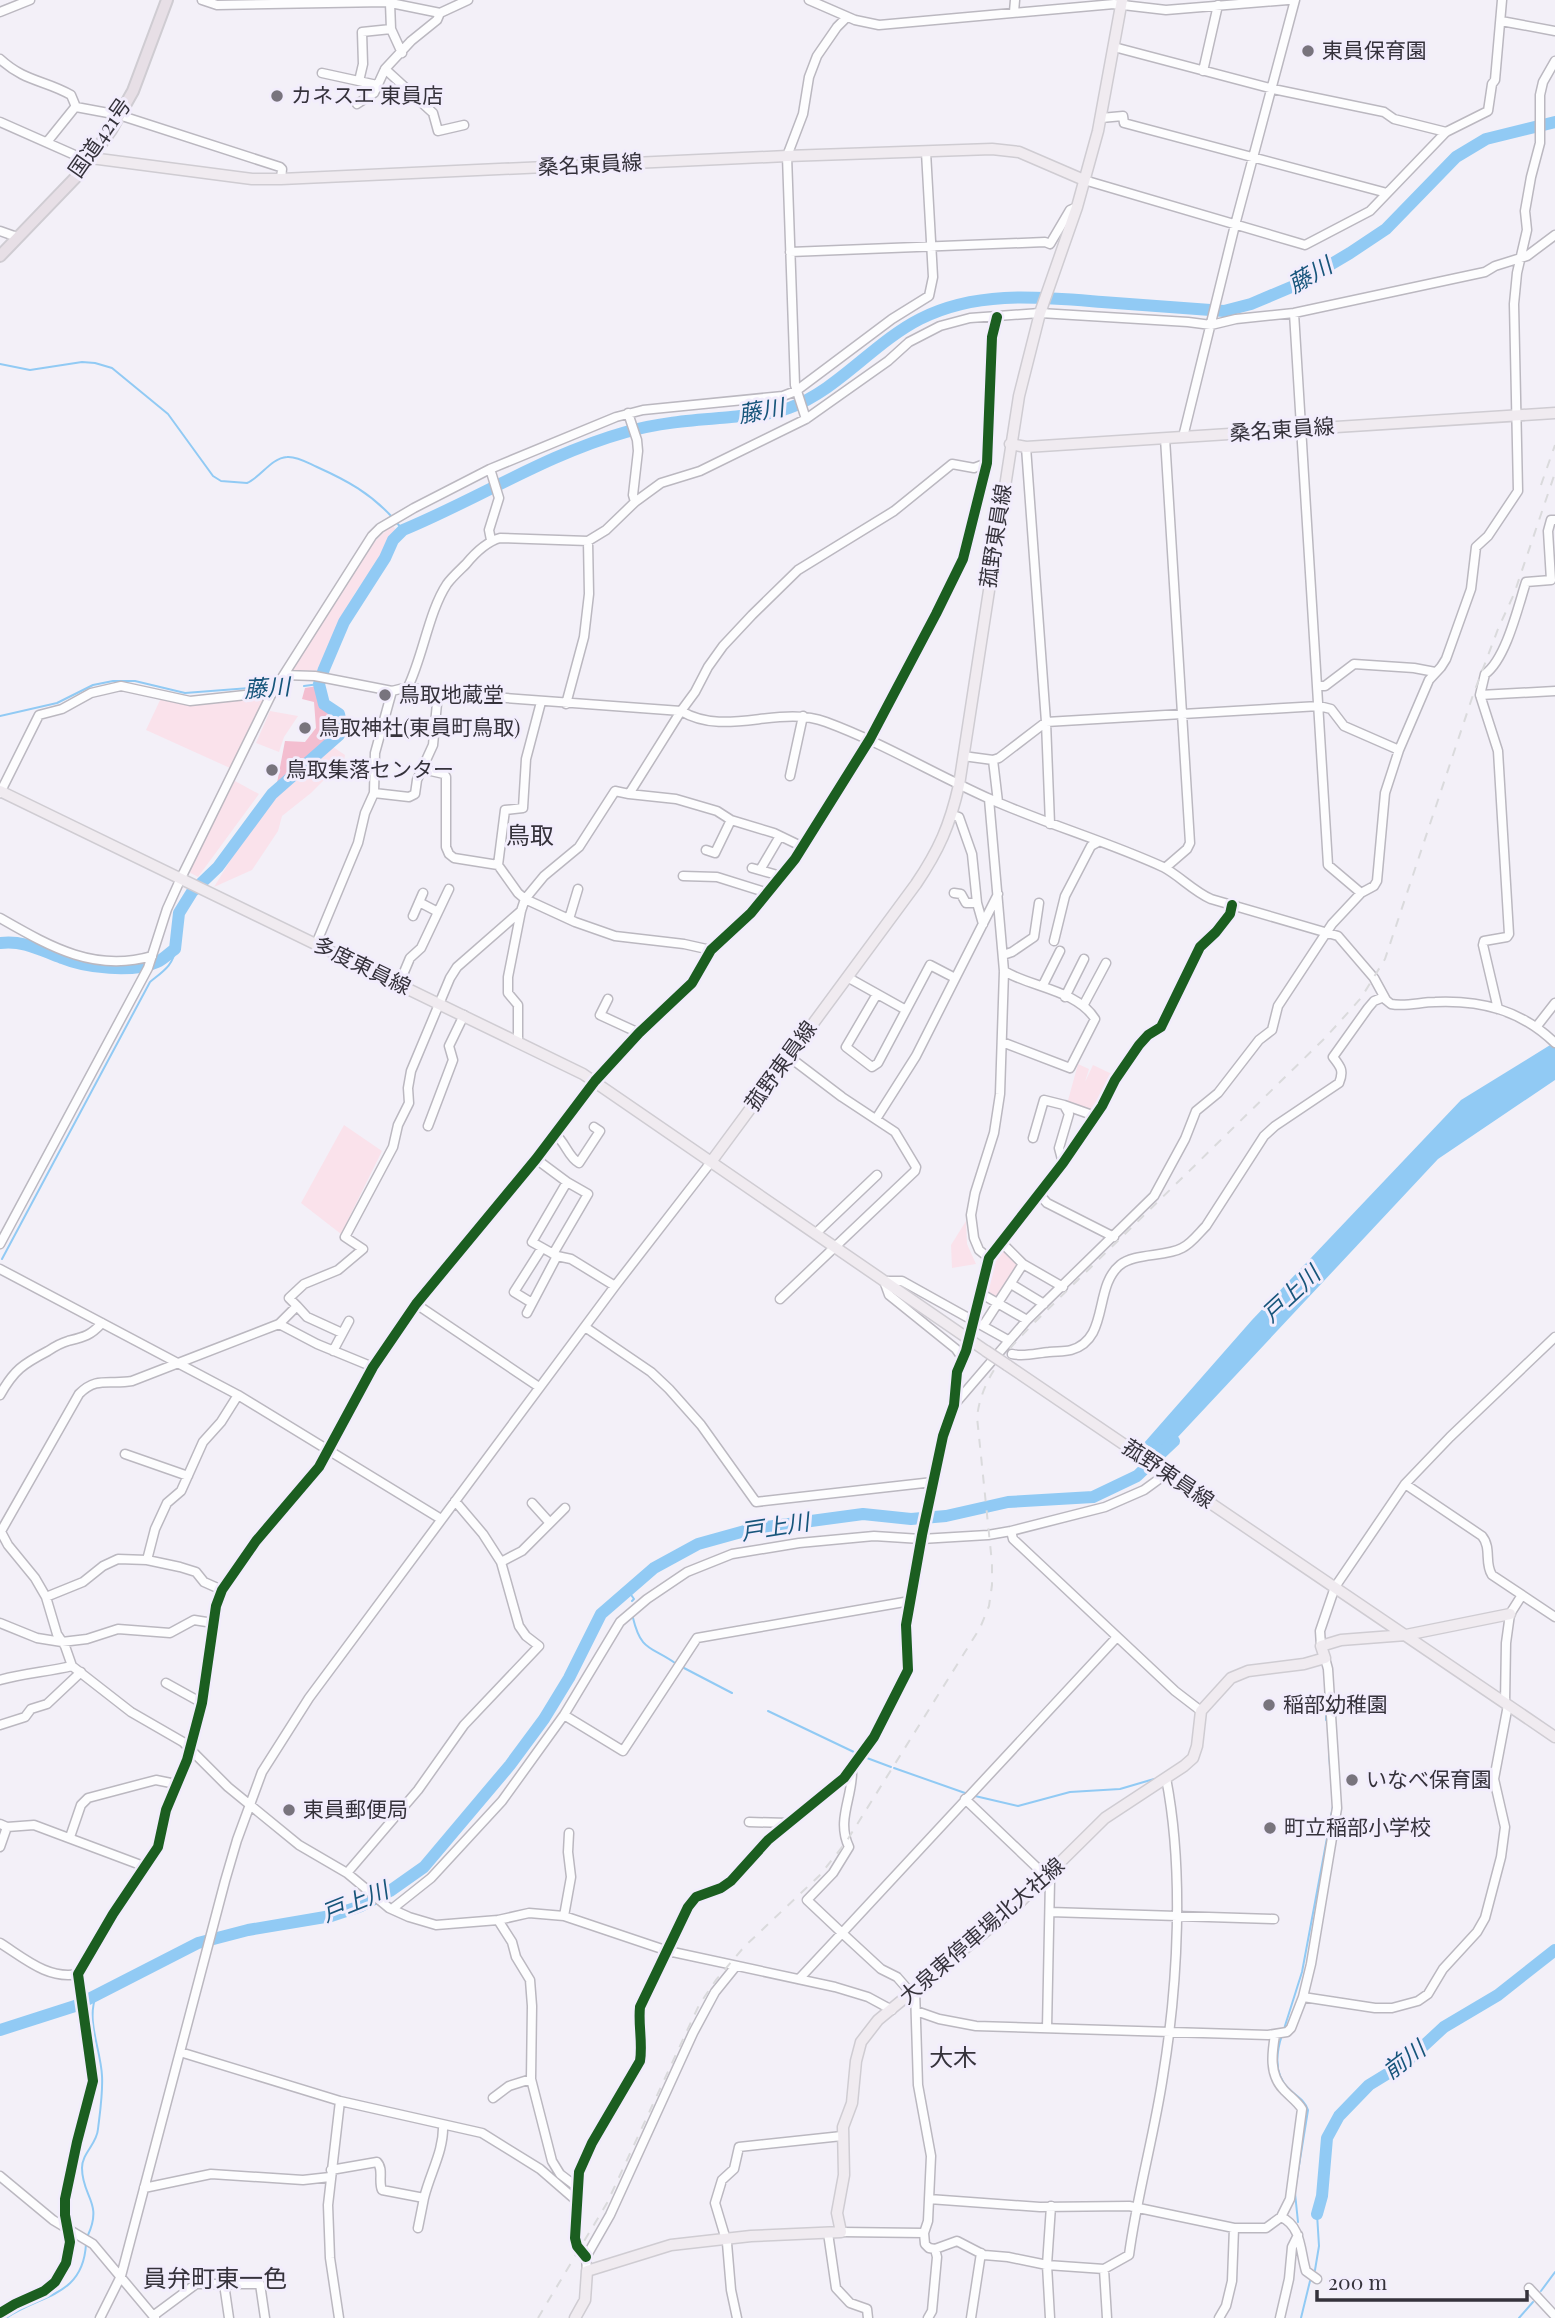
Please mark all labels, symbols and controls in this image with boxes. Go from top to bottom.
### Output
place label: 東員保育園 [1322,35,1427,63]
marker: 東員保育園 [1300,43,1316,59]
place label: カネスエ 東員店 [291,80,443,108]
marker: カネスエ 東員店 [269,88,285,104]
street label: 国道421号 [61,91,136,182]
street label: 桑名東員線 [537,146,643,180]
water label: 藤川 [1282,247,1340,299]
water label: 藤川 [735,390,789,429]
street label: 桑名東員線 [1229,410,1335,446]
street label: 菰野東員線 [972,482,1016,590]
water label: 藤川 [243,669,294,704]
place label: 鳥取地蔵堂 [399,679,504,707]
marker: 鳥取地蔵堂 [377,687,393,703]
place label: 鳥取神社(東員町鳥取) [319,712,520,740]
marker: 鳥取神社(東員町鳥取) [297,720,313,736]
place label: 鳥取集落センター [286,754,454,782]
marker: 鳥取集落センター [264,762,280,778]
district label: 鳥取 [506,818,554,850]
street label: 多度東員線 [310,929,416,1000]
street label: 菰野東員線 [737,1014,822,1116]
water label: 戸上川 [1254,1256,1328,1328]
street label: 菰野東員線 [1118,1431,1220,1513]
water label: 戸上川 [738,1504,814,1546]
place label: 稲部幼稚園 [1283,1689,1388,1717]
marker: 稲部幼稚園 [1261,1697,1277,1713]
place label: いなべ保育園 [1366,1764,1492,1792]
marker: いなべ保育園 [1344,1772,1360,1788]
place label: 東員郵便局 [303,1794,408,1822]
marker: 東員郵便局 [281,1802,297,1818]
place label: 町立稲部小学校 [1284,1812,1431,1840]
marker: 町立稲部小学校 [1262,1820,1278,1836]
street label: 大泉東停車場北大社線 [892,1850,1069,2009]
water label: 戸上川 [317,1872,395,1928]
water label: 前川 [1375,2031,1433,2085]
district label: 大木 [929,2040,977,2072]
scale bar [1317,2258,1527,2302]
district label: 員弁町東一色 [143,2261,287,2293]
text: 200 m [1328,2267,1387,2295]

